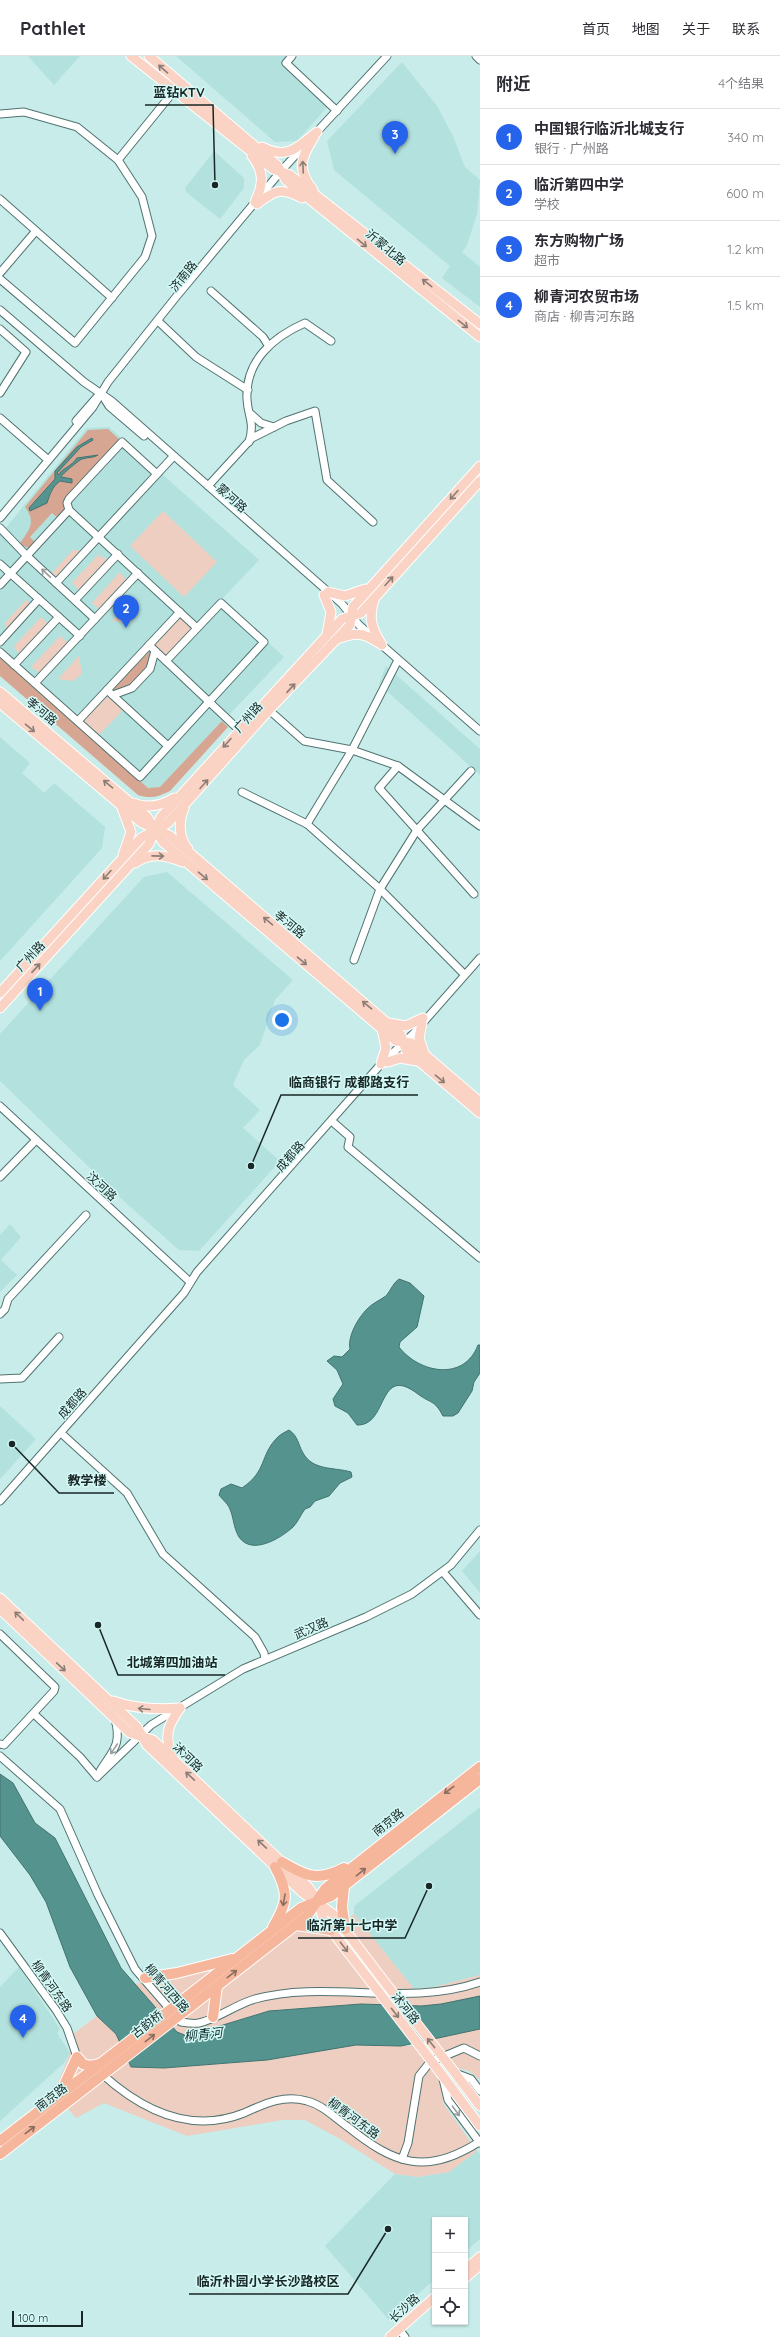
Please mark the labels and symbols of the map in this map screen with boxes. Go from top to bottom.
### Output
one-way arrow [158,64,169,73]
callout: 蓝钻KTV [145,80,213,105]
text: 蓝钻KTV [153,84,205,100]
pin: 3 [382,121,408,154]
one-way arrow [299,161,306,174]
street label: 沂蒙北路 [363,226,409,268]
one-way arrow [357,238,367,247]
street label: 济南路 [166,257,200,295]
one-way arrow [422,279,433,287]
one-way arrow [458,320,469,328]
street label: 蒙河路 [214,480,250,516]
one-way arrow [449,490,458,500]
one-way arrow [41,569,51,578]
one-way arrow [385,576,394,586]
pin: 2 [113,595,139,628]
one-way arrow [286,683,296,693]
street label: 孝河路 [23,694,61,728]
street label: 广州路 [230,699,266,735]
one-way arrow [24,724,35,733]
one-way arrow [222,738,232,748]
one-way arrow [102,779,113,788]
one-way arrow [199,779,208,789]
one-way arrow [151,852,164,860]
one-way arrow [102,870,112,880]
one-way arrow [198,872,209,881]
street label: 孝河路 [271,907,309,941]
one-way arrow [262,916,273,925]
street label: 广州路 [12,938,48,974]
one-way arrow [297,956,307,965]
one-way arrow [31,963,40,974]
pin: 1 [27,978,53,1011]
one-way arrow [361,1001,372,1010]
your location [272,1010,292,1030]
callout: 临商银行 成都路支行 [281,1070,418,1095]
text: 临商银行 成都路支行 [289,1074,409,1090]
one-way arrow [434,1074,444,1083]
street label: 成都路 [272,1138,308,1174]
street label: 汶河路 [84,1168,120,1204]
street label: 成都路 [54,1385,90,1421]
callout: 教学楼 [59,1468,114,1493]
text: 教学楼 [67,1472,107,1488]
one-way arrow [14,1611,24,1621]
street label: 武汉路 [291,1614,331,1642]
callout: 北城第四加油站 [118,1650,225,1675]
text: 北城第四加油站 [126,1654,218,1670]
one-way arrow [55,1662,65,1671]
one-way arrow [138,1705,151,1712]
street label: 沭河路 [170,1739,206,1775]
one-way arrow [110,1743,118,1754]
one-way arrow [185,1771,195,1781]
one-way arrow [443,1786,454,1795]
street label: 南京路 [369,1805,407,1839]
one-way arrow [257,1839,267,1848]
one-way arrow [356,1868,366,1877]
one-way arrow [280,1894,288,1907]
callout: 临沂第十七中学 [298,1913,405,1938]
text: 临沂第十七中学 [306,1917,398,1933]
one-way arrow [340,1942,348,1953]
street label: 柳青河东路 [29,1957,75,2015]
street label: 柳青河西路 [142,1960,192,2016]
one-way arrow [226,1970,237,1979]
street label: 沭河路 [389,1989,423,2027]
pin: 4 [10,2005,36,2038]
street label: 古韵桥 [128,2007,166,2041]
one-way arrow [390,2008,399,2019]
water label: 柳青河 [183,2024,226,2044]
one-way arrow [145,2034,156,2042]
one-way arrow [427,2037,436,2048]
street label: 南京路 [32,2080,70,2114]
street label: 柳青河东路 [325,2094,383,2142]
one-way arrow [452,2105,460,2116]
one-way arrow [25,2126,36,2134]
callout: 临沂朴园小学长沙路校区 [189,2269,348,2294]
text: 临沂朴园小学长沙路校区 [196,2273,340,2289]
street label: 长沙路 [386,2290,422,2326]
scale bar [12,2309,83,2328]

